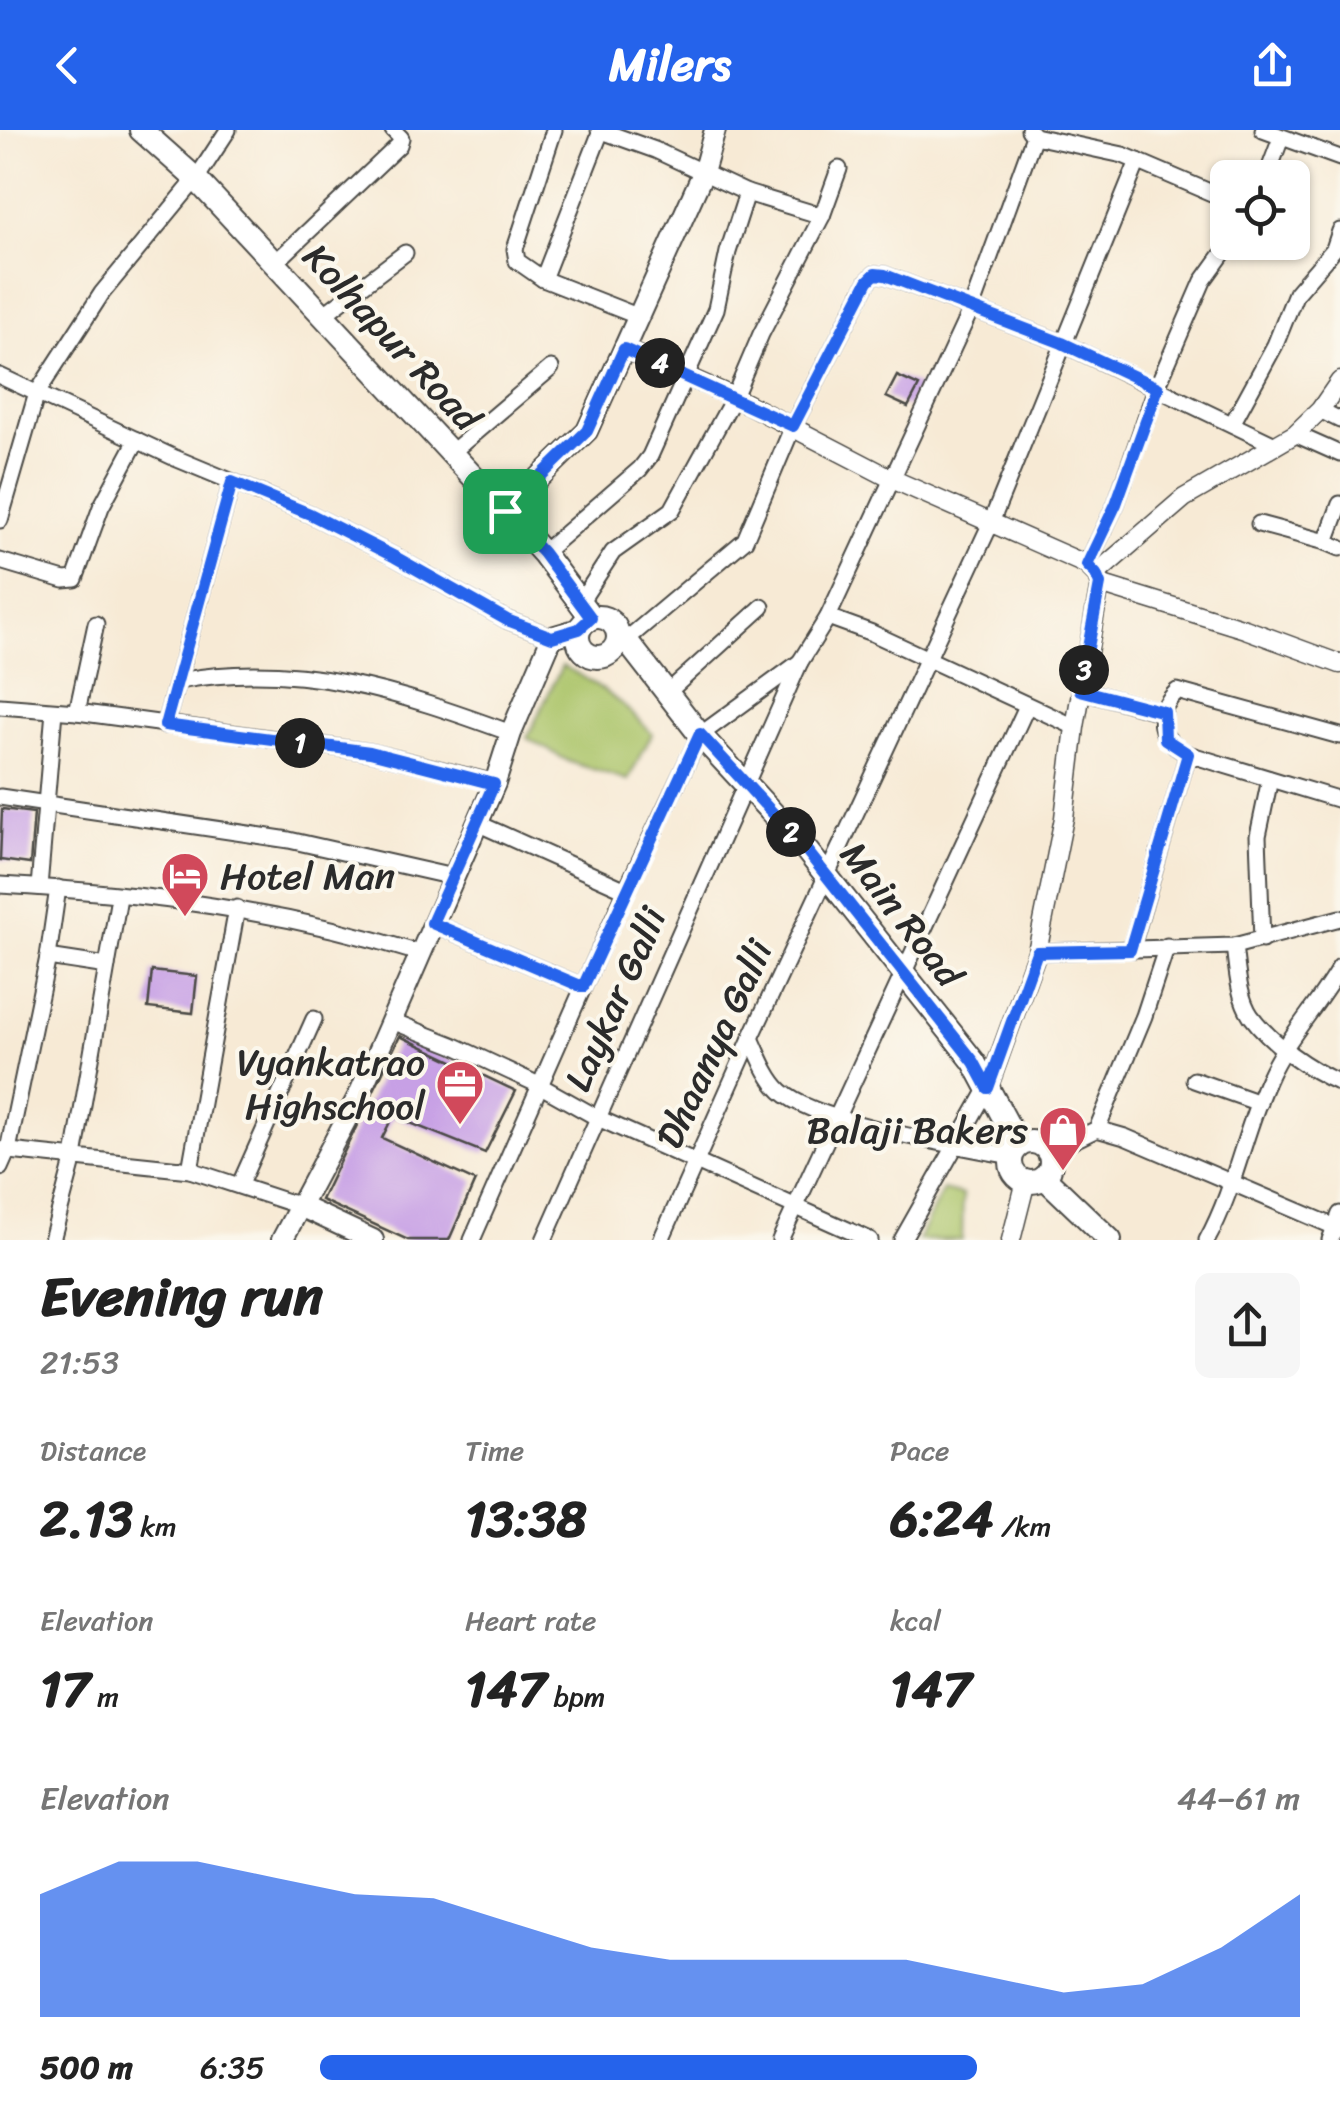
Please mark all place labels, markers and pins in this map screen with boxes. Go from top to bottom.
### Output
pin: 4 [635,338,685,388]
pin [463,469,548,554]
pin: 3 [1059,645,1109,695]
pin: 1 [275,718,325,768]
pin: 2 [766,807,816,857]
place label: Hotel Man [220,843,395,910]
hotel icon: Hotel Man [159,850,211,918]
place label: Vyankatrao Highschool [237,1029,426,1140]
office icon: Vyankatrao Highschool [434,1058,486,1126]
place label: Balaji Bakers [806,1097,1029,1164]
shop icon: Balaji Bakers [1037,1104,1089,1172]

